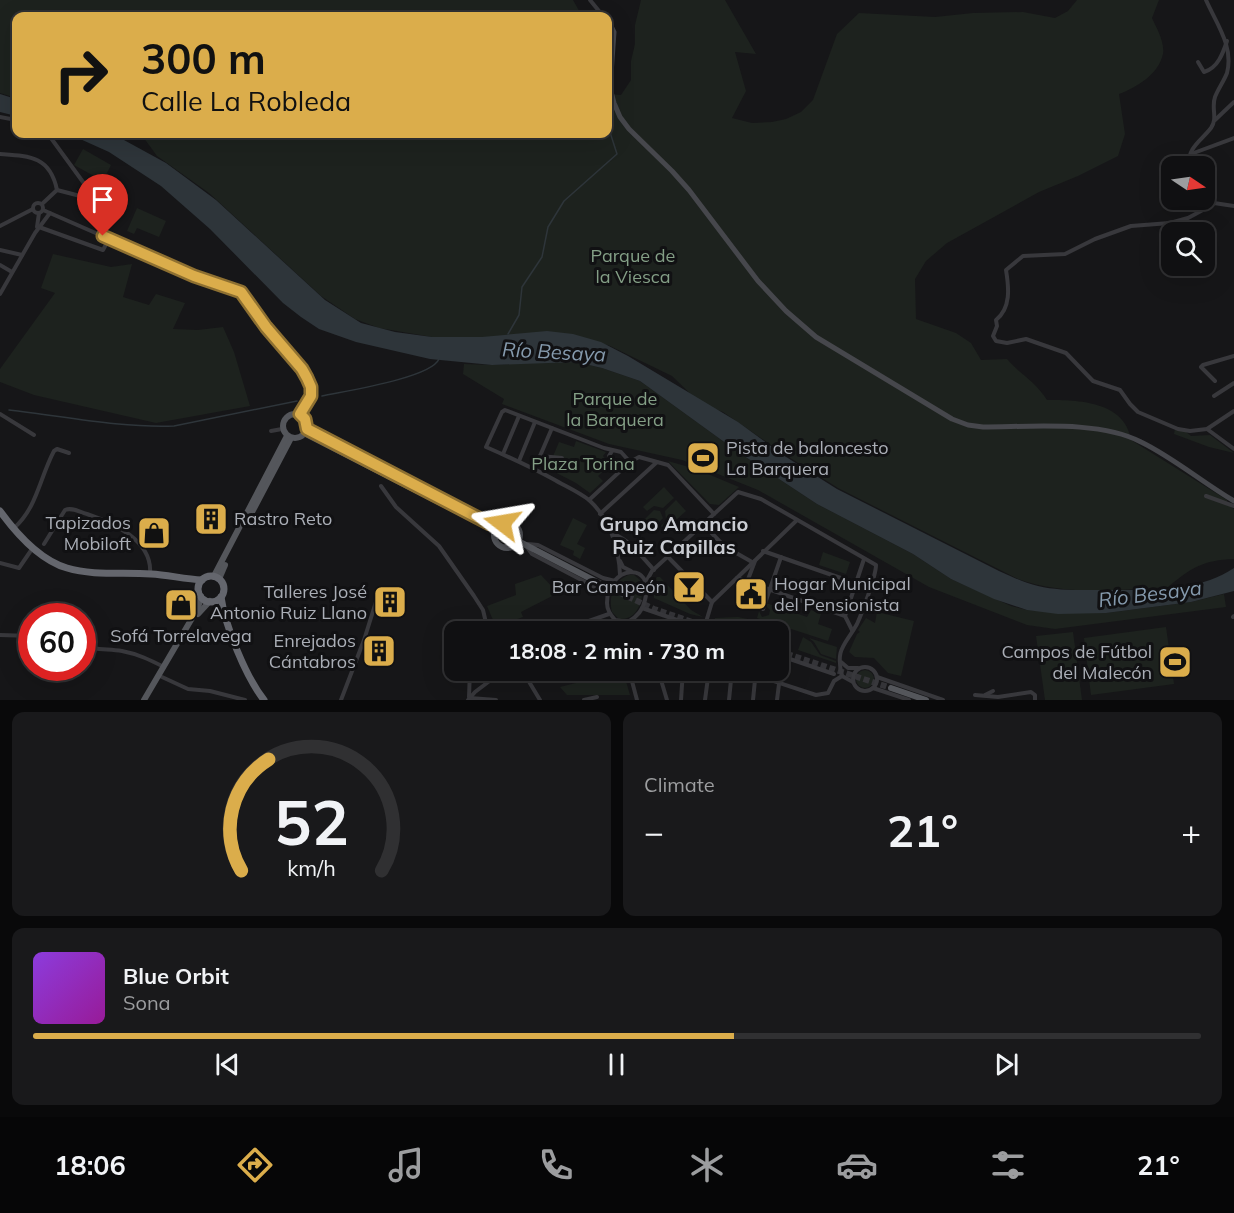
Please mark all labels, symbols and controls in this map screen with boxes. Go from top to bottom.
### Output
text: 300 m [141,32,266,85]
icon: right [42,36,120,114]
text: Calle La Robleda [141,84,351,118]
north arrow [1161,156,1215,210]
map controls [1161,156,1215,276]
pin [77,174,128,236]
icon: arrive [86,183,119,216]
button: search [1161,222,1215,276]
park label: Parque de la Viesca [591,244,675,288]
water label: Río Besaya [501,336,607,367]
park label: Parque de la Barquera [566,387,664,431]
place label: Pista de baloncesto La Barquera [726,436,889,480]
sports icon: Pista de baloncesto La Barquera [685,440,721,476]
park label: Plaza Torina [531,452,635,475]
position arrow [470,491,534,555]
building icon: Rastro Reto [193,501,229,537]
place label: Rastro Reto [234,507,332,530]
place label: Tapizados Mobiloft [46,511,131,555]
district label: Grupo Amancio Ruiz Capillas [600,511,749,559]
shop icon: Tapizados Mobiloft [136,515,172,551]
bar icon: Bar Campeón [671,569,707,605]
place label: Hogar Municipal del Pensionista [774,572,911,616]
place label: Bar Campeón [552,575,666,598]
water label: Río Besaya [1097,575,1203,612]
public building icon: Hogar Municipal del Pensionista [733,576,769,612]
place label: Talleres José Antonio Ruiz Llano [210,580,367,624]
building icon: Talleres José Antonio Ruiz Llano [372,584,408,620]
shop icon: Sofá Torrelavega [163,587,199,623]
speed limit sign: 60 [18,603,96,681]
place label: Sofá Torrelavega [110,624,252,647]
place label: Enrejados Cántabros [269,629,356,673]
building icon: Enrejados Cántabros [361,633,397,669]
text: 18:08 · 2 min · 730 m [508,637,725,665]
place label: Campos de Fútbol del Malecón [1001,640,1152,684]
sports icon: Campos de Fútbol del Malecón [1157,644,1193,680]
text: Climate [644,772,715,797]
text: 52 [274,782,349,861]
text: 21° [887,802,958,858]
text: − [644,811,664,852]
text: + [1181,811,1201,852]
text: km/h [287,854,336,881]
text: Blue Orbit [123,962,229,990]
text: Sona [123,990,171,1015]
icon: previous [211,1048,244,1081]
icon: pause [600,1048,633,1081]
icon: next [990,1048,1023,1081]
icon: directions [234,1144,276,1186]
icon: music [385,1144,427,1186]
icon: phone [535,1144,577,1186]
icon: climate [686,1144,728,1186]
icon: car [836,1144,878,1186]
icon: filters [987,1144,1029,1186]
text: 18:06 [54,1148,126,1182]
text: 21° [1137,1148,1180,1182]

